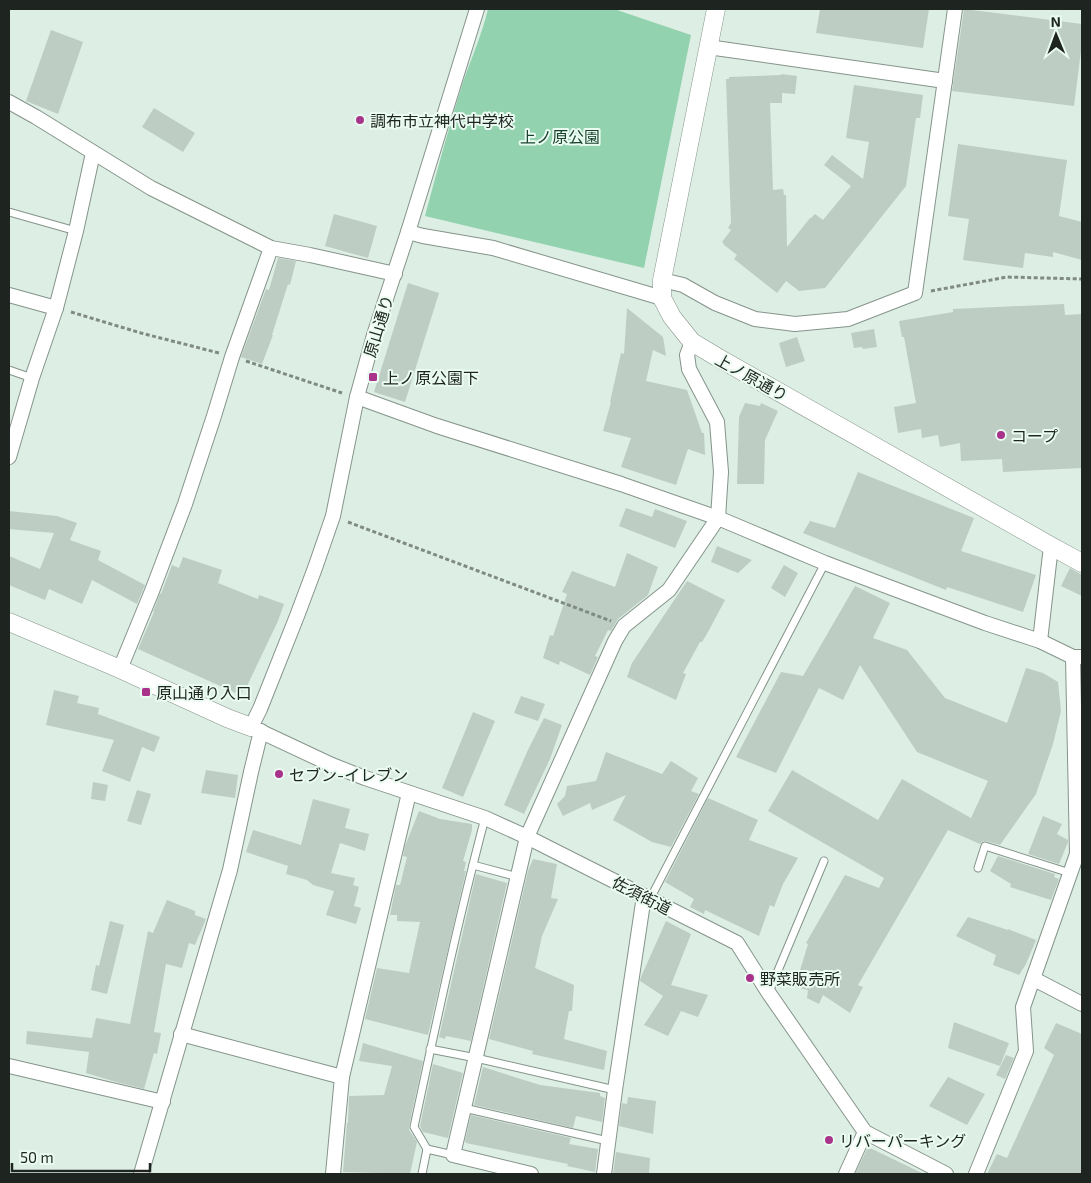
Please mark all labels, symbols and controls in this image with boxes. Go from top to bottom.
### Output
north arrow [1031,10,1081,60]
text: N [1051,13,1061,30]
place label: 調布市立神代中学校 [370,111,514,130]
marker: 調布市立神代中学校 [354,114,366,126]
park label: 上ノ原公園 [520,127,600,146]
street label: 原山通り [360,293,396,359]
street label: 上ノ原通り [712,349,792,405]
place label: 上ノ原公園下 [383,368,479,387]
marker: 上ノ原公園下 [367,371,379,383]
place label: コープ [1011,426,1058,445]
marker: コープ [995,429,1007,441]
place label: 原山通り入口 [156,683,252,702]
marker: 原山通り入口 [140,686,152,698]
place label: セブン-イレブン [289,765,408,784]
marker: セブン-イレブン [273,768,285,780]
street label: 佐須街道 [609,872,675,918]
place label: 野菜販売所 [760,969,840,988]
marker: 野菜販売所 [744,972,756,984]
place label: リバーパーキング [839,1131,966,1150]
marker: リバーパーキング [823,1134,835,1146]
scale bar [12,1140,150,1172]
text: 50 m [20,1148,54,1166]

